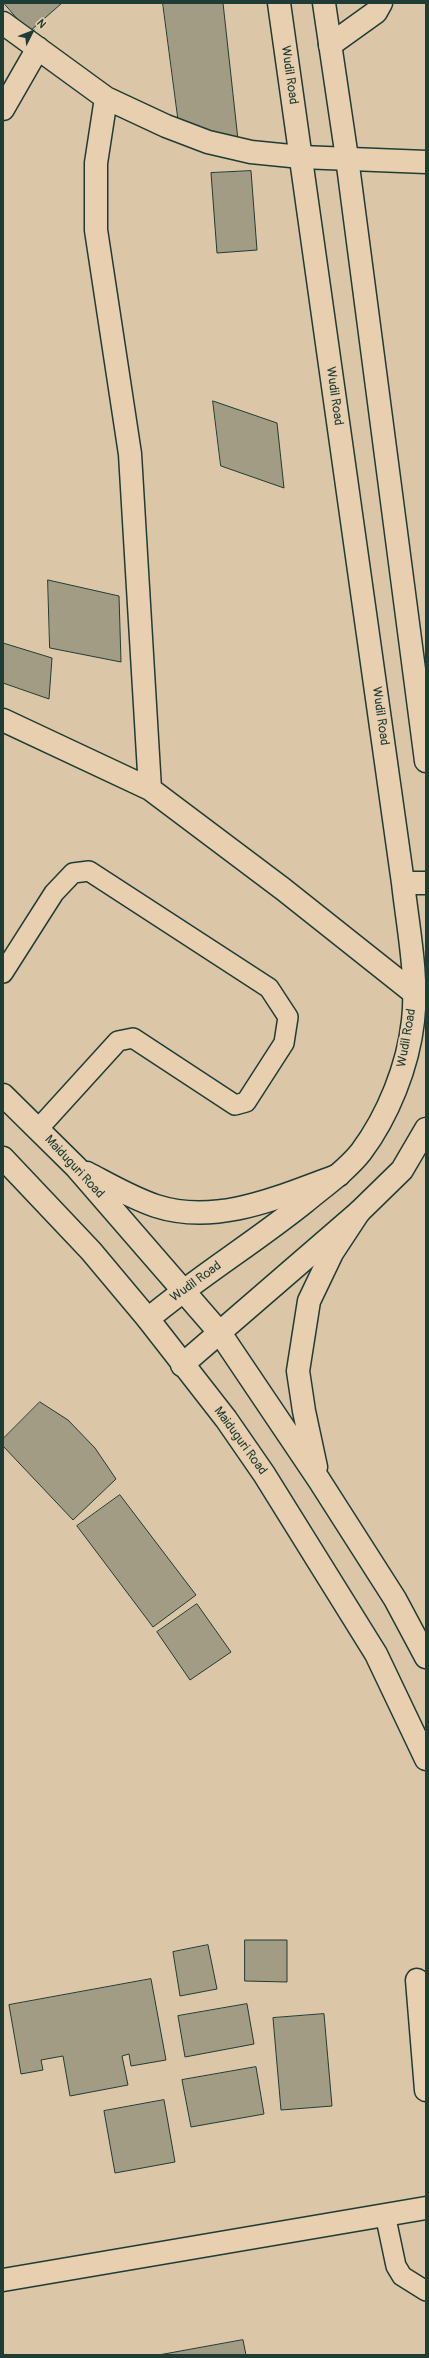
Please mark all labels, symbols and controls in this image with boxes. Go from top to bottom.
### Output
north arrow [12,12,52,52]
text: N [34,17,49,31]
street label: Wudil Road [277,45,301,105]
street label: Wudil Road [322,366,346,426]
street label: Wudil Road [368,686,392,746]
street label: Wudil Road [394,1008,420,1068]
street label: Maiduguri Road [41,1132,107,1202]
street label: Wudil Road [167,1258,225,1306]
street label: Maiduguri Road [210,1404,270,1478]

